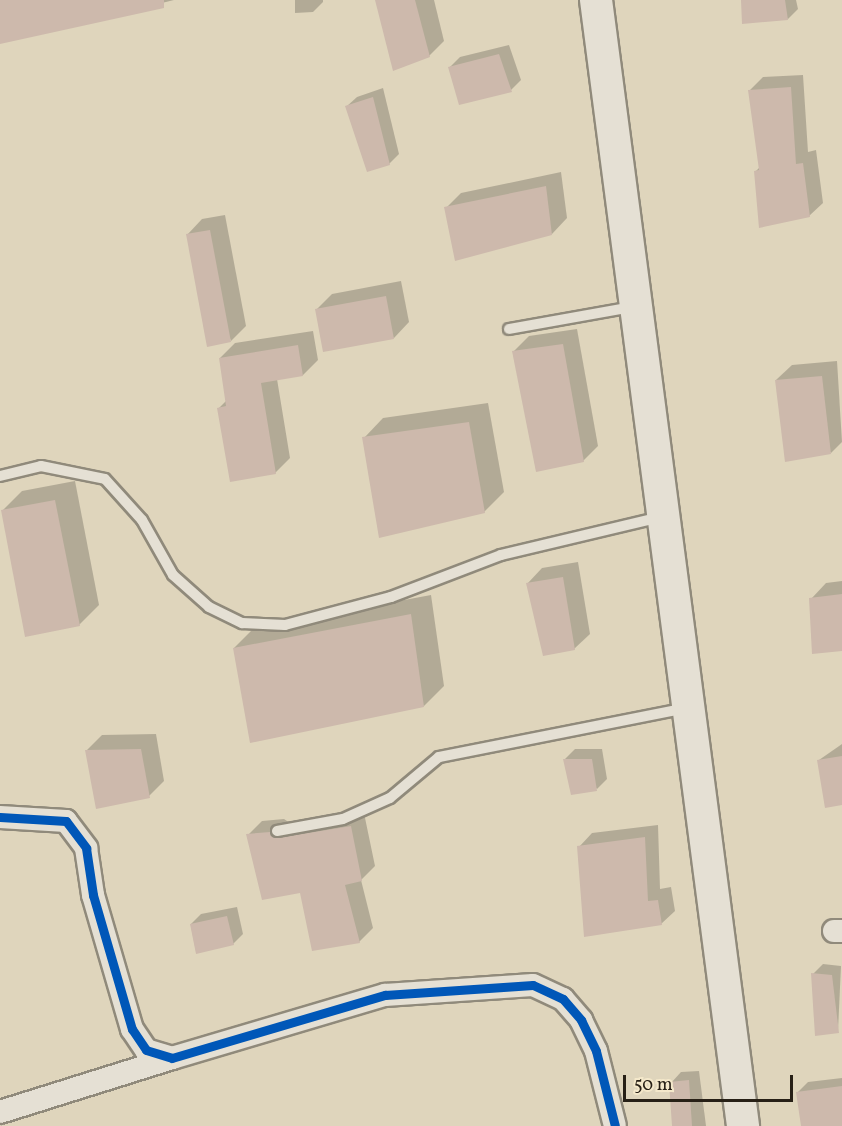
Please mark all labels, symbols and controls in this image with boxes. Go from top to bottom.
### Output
scale bar [626,1063,796,1101]
text: 50 m [634,1073,673,1098]

